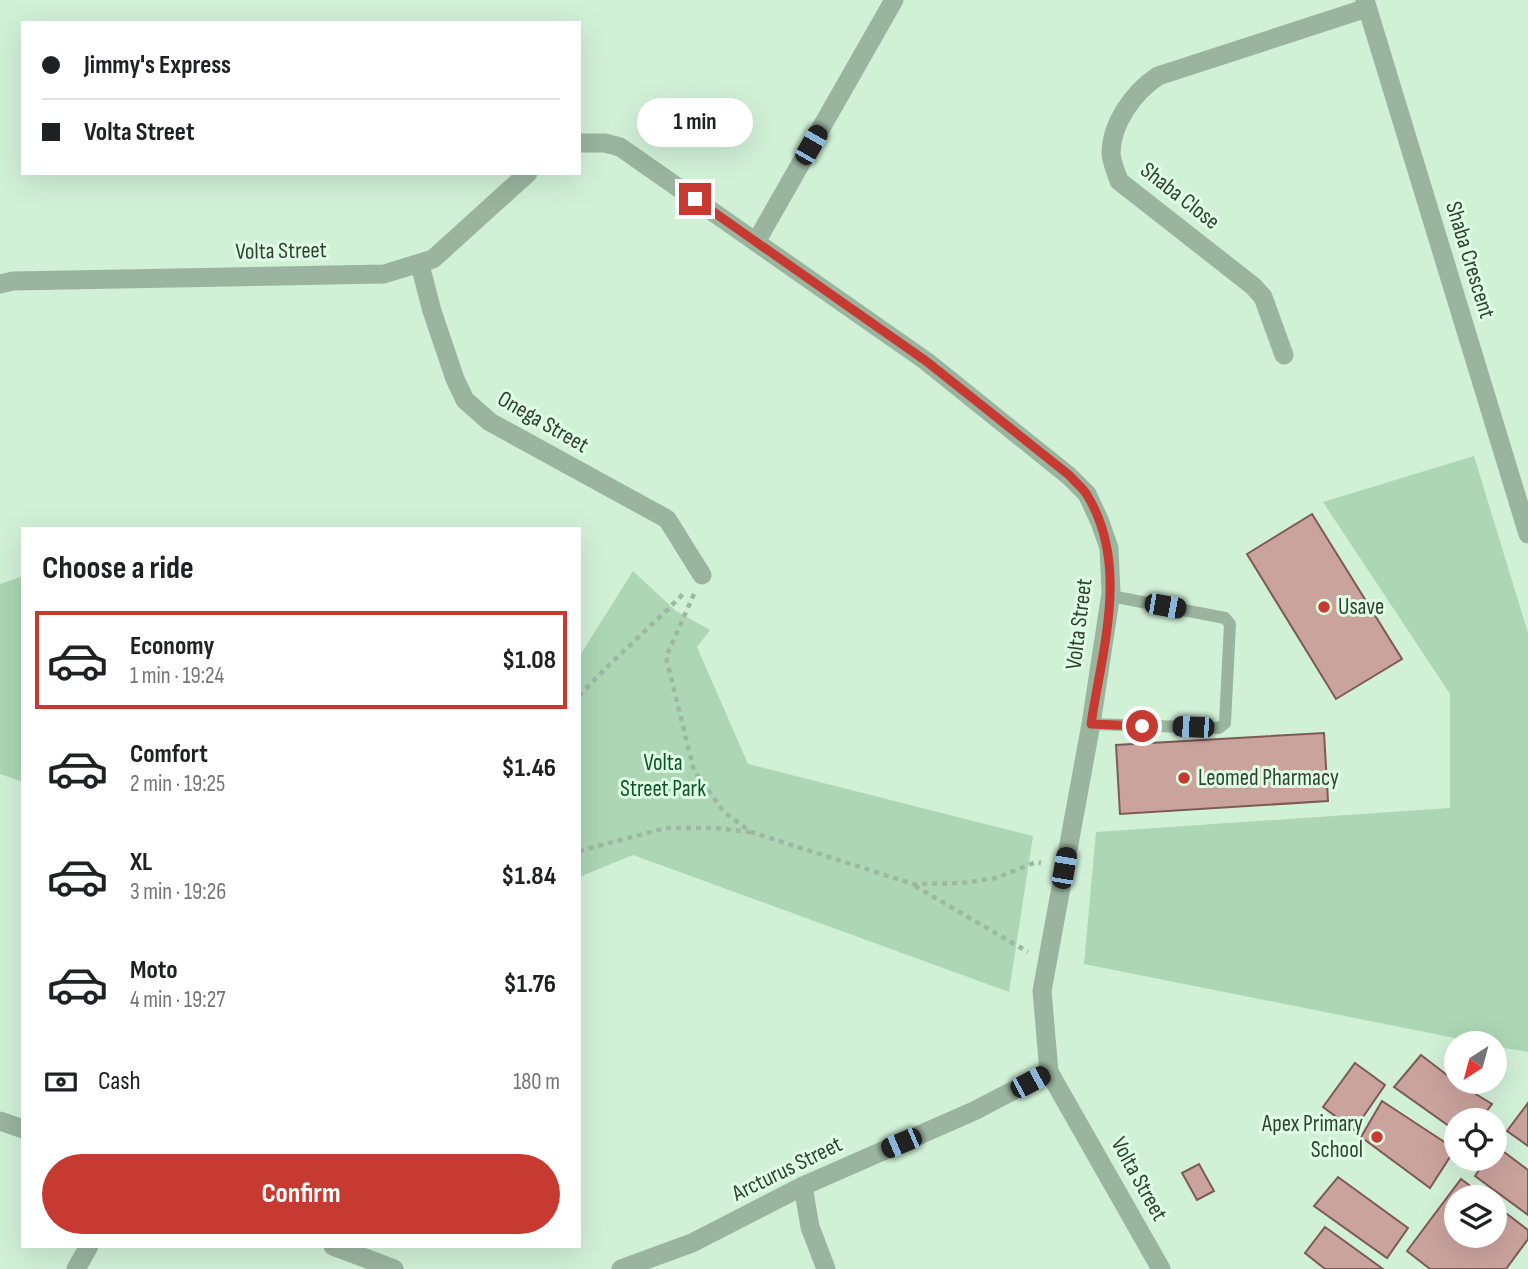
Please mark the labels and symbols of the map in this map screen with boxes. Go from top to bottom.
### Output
callout: 1 min [637,97,753,146]
car [792,122,831,168]
street label: Shaba Close [1135,156,1225,236]
route end [679,183,711,215]
street label: Shaba Crescent [1439,198,1501,322]
street label: Volta Street [235,236,327,266]
street label: Onega Street [493,385,593,459]
street label: Volta Street [1060,577,1098,671]
car [1143,592,1188,620]
place label: Usave [1338,593,1384,621]
marker: Usave [1316,599,1332,615]
route start [1126,710,1158,742]
car [1172,716,1215,738]
park label: Volta Street Park [620,749,706,803]
place label: Leomed Pharmacy [1198,764,1339,792]
marker: Leomed Pharmacy [1176,770,1192,786]
car [1051,845,1078,891]
north arrow [1444,1031,1507,1094]
car [1007,1063,1054,1101]
place label: Apex Primary School [1261,1110,1363,1164]
car [878,1125,925,1161]
marker: Apex Primary School [1369,1129,1385,1145]
street label: Arcturus Street [727,1130,847,1208]
street label: Volta Street [1105,1132,1173,1226]

